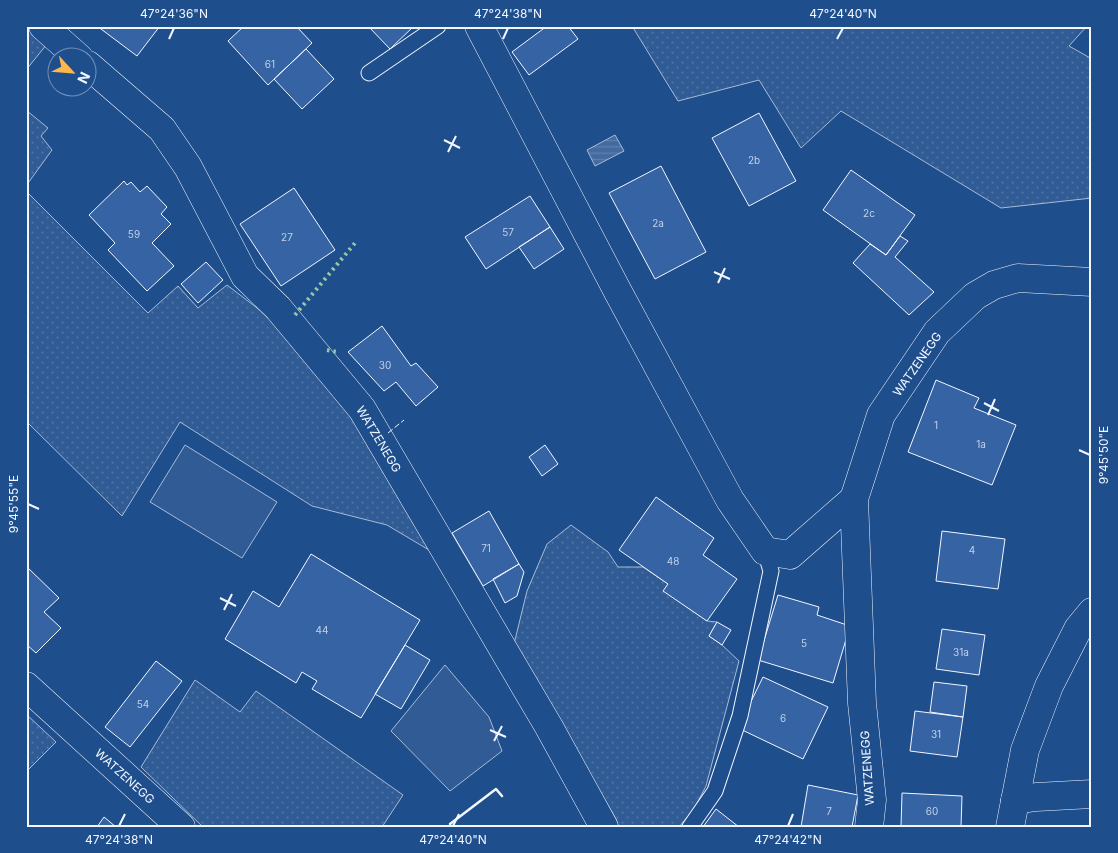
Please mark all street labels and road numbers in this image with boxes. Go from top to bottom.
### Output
street label: WATZENEGG [889,329,945,399]
street label: WATZENEGG [353,403,405,475]
street label: WATZENEGG [857,730,877,806]
street label: WATZENEGG [92,745,158,807]

